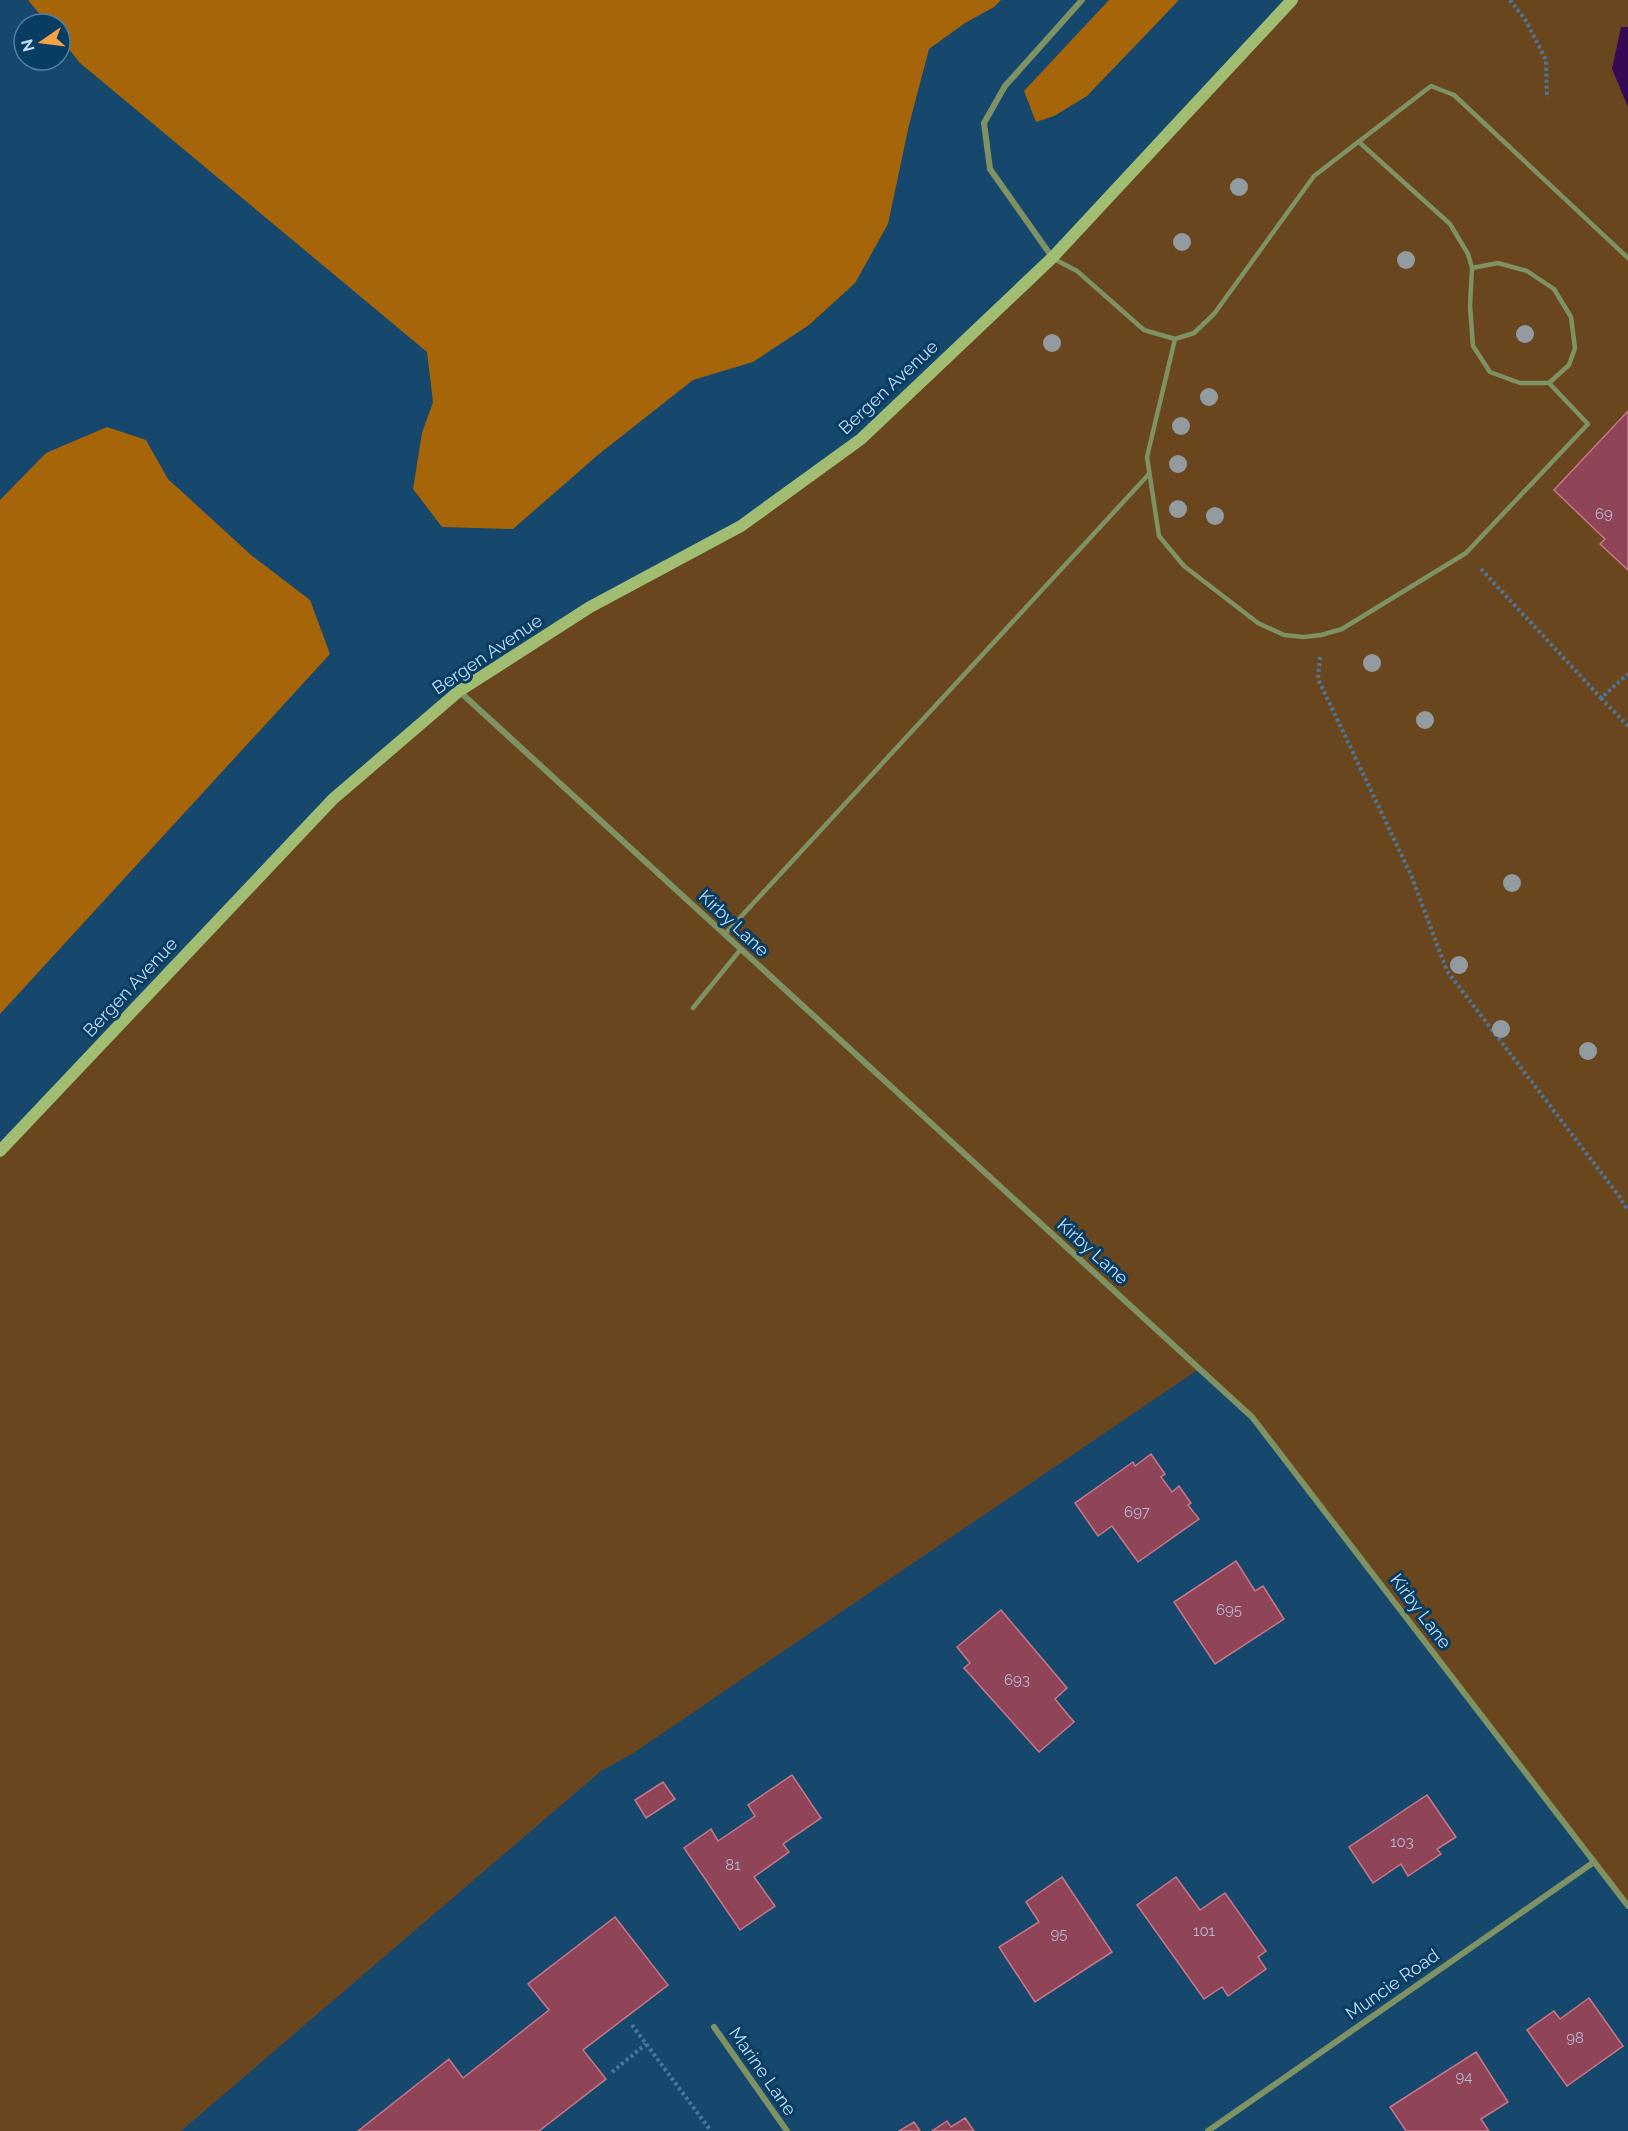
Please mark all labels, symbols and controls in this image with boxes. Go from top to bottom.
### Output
north arrow [12,12,72,72]
text: N [17,37,39,54]
street label: Bergen Avenue [834,335,942,438]
house number: 69 [1595,505,1613,523]
street label: Bergen Avenue [428,609,546,698]
street label: Kirby Lane [695,885,774,961]
street label: Bergen Avenue [79,933,182,1041]
street label: Kirby Lane [1053,1214,1133,1288]
house number: 697 [1124,1503,1150,1521]
street label: Kirby Lane [1386,1570,1456,1653]
house number: 695 [1216,1601,1242,1619]
house number: 693 [1004,1671,1030,1689]
house number: 103 [1390,1833,1414,1851]
house number: 81 [725,1856,741,1874]
house number: 101 [1193,1922,1216,1940]
house number: 95 [1051,1925,1067,1943]
street label: Muncie Road [1341,1944,1443,2024]
street label: Marine Lane [725,2023,801,2119]
house number: 98 [1566,2029,1584,2047]
house number: 94 [1456,2068,1472,2086]

